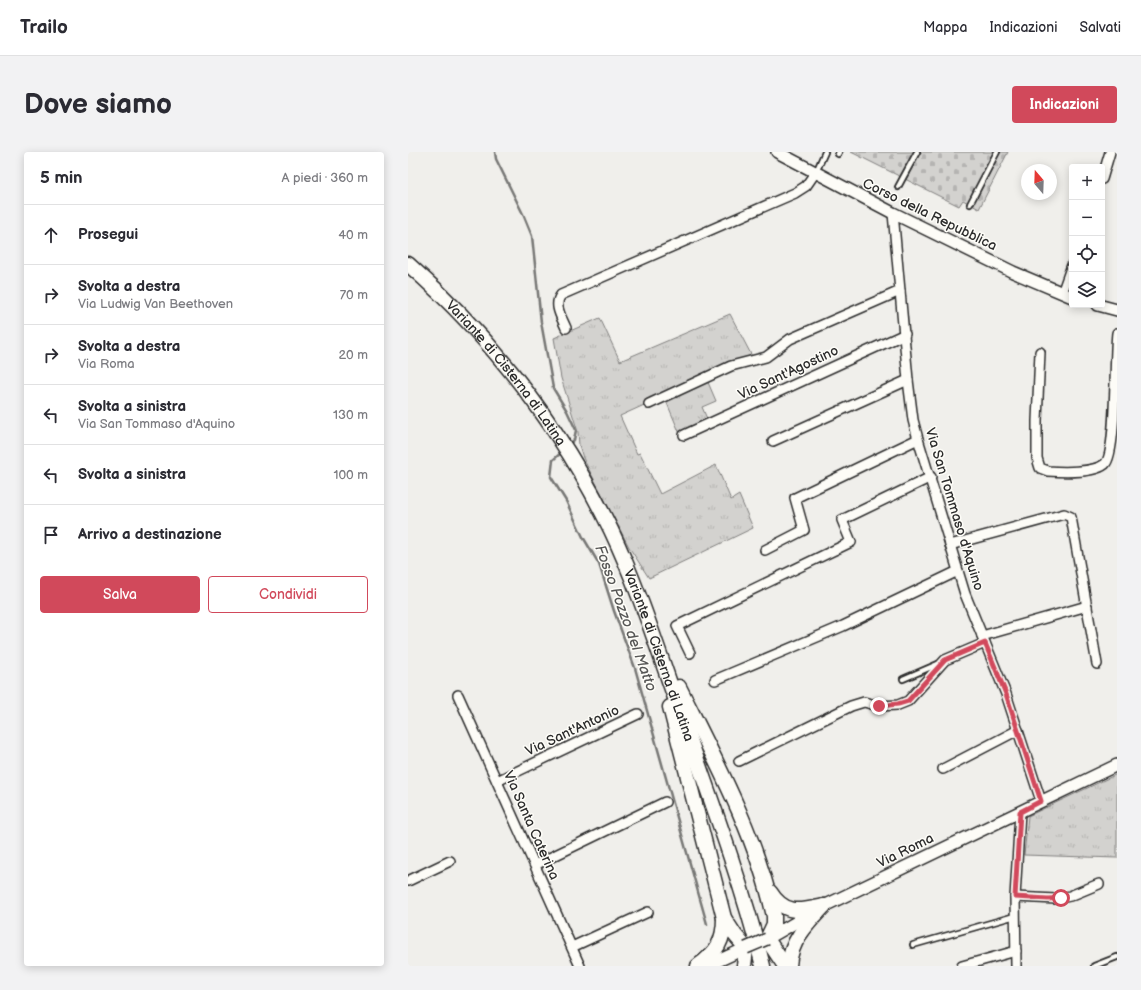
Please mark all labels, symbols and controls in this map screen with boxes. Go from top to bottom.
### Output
text: Trailo [20,16,68,39]
text: Mappa [923,19,967,36]
text: Indicazioni [989,19,1057,36]
text: Salvati [1079,19,1121,36]
button: Indicazioni [1012,86,1117,123]
text: Dove siamo [24,88,172,121]
north arrow [1021,164,1057,200]
map controls [1069,164,1105,308]
button: + [1069,164,1105,200]
text: 5 min [40,168,83,188]
text: A piedi · 360 m [281,170,368,186]
street label: Corso della Repubblica [860,175,1000,254]
button: − [1069,200,1105,236]
icon: ahead [40,224,62,246]
text: Prosegui [78,225,138,244]
text: 40 m [338,227,368,243]
button: locate [1069,236,1105,272]
button: layers [1069,272,1105,308]
text: Svolta a destra [78,277,180,296]
icon: right [40,284,62,306]
text: 70 m [340,287,368,303]
text: Via Ludwig Van Beethoven [78,296,233,312]
street label: Variante di Cisterna di Latina [442,297,569,449]
text: Svolta a destra [78,337,180,356]
street label: Via Sant'Agostino [735,342,841,403]
icon: right [40,344,62,366]
text: 20 m [338,347,368,363]
text: Via Roma [78,356,135,372]
text: Svolta a sinistra [78,397,186,416]
icon: left [40,404,62,426]
text: 130 m [333,407,368,423]
text: Via San Tommaso d'Aquino [78,416,235,432]
street label: Via San Tommaso d'Aquino [922,426,987,593]
icon: left [40,464,62,486]
text: Svolta a sinistra [78,465,186,484]
text: 100 m [333,467,368,483]
icon: arrive [40,524,62,546]
text: Arrivo a destinazione [78,525,222,544]
water label: Fosso Pozzo del Matto [590,542,661,694]
street label: Variante di Cisterna di Latina [620,567,698,744]
button: Salva [40,576,200,613]
button: Condividi [208,576,368,613]
route end [870,697,888,715]
street label: Via Sant'Antonio [523,701,622,760]
street label: Via Santa Caterina [500,768,563,882]
street label: Via Roma [874,829,936,871]
route start [1052,889,1070,907]

